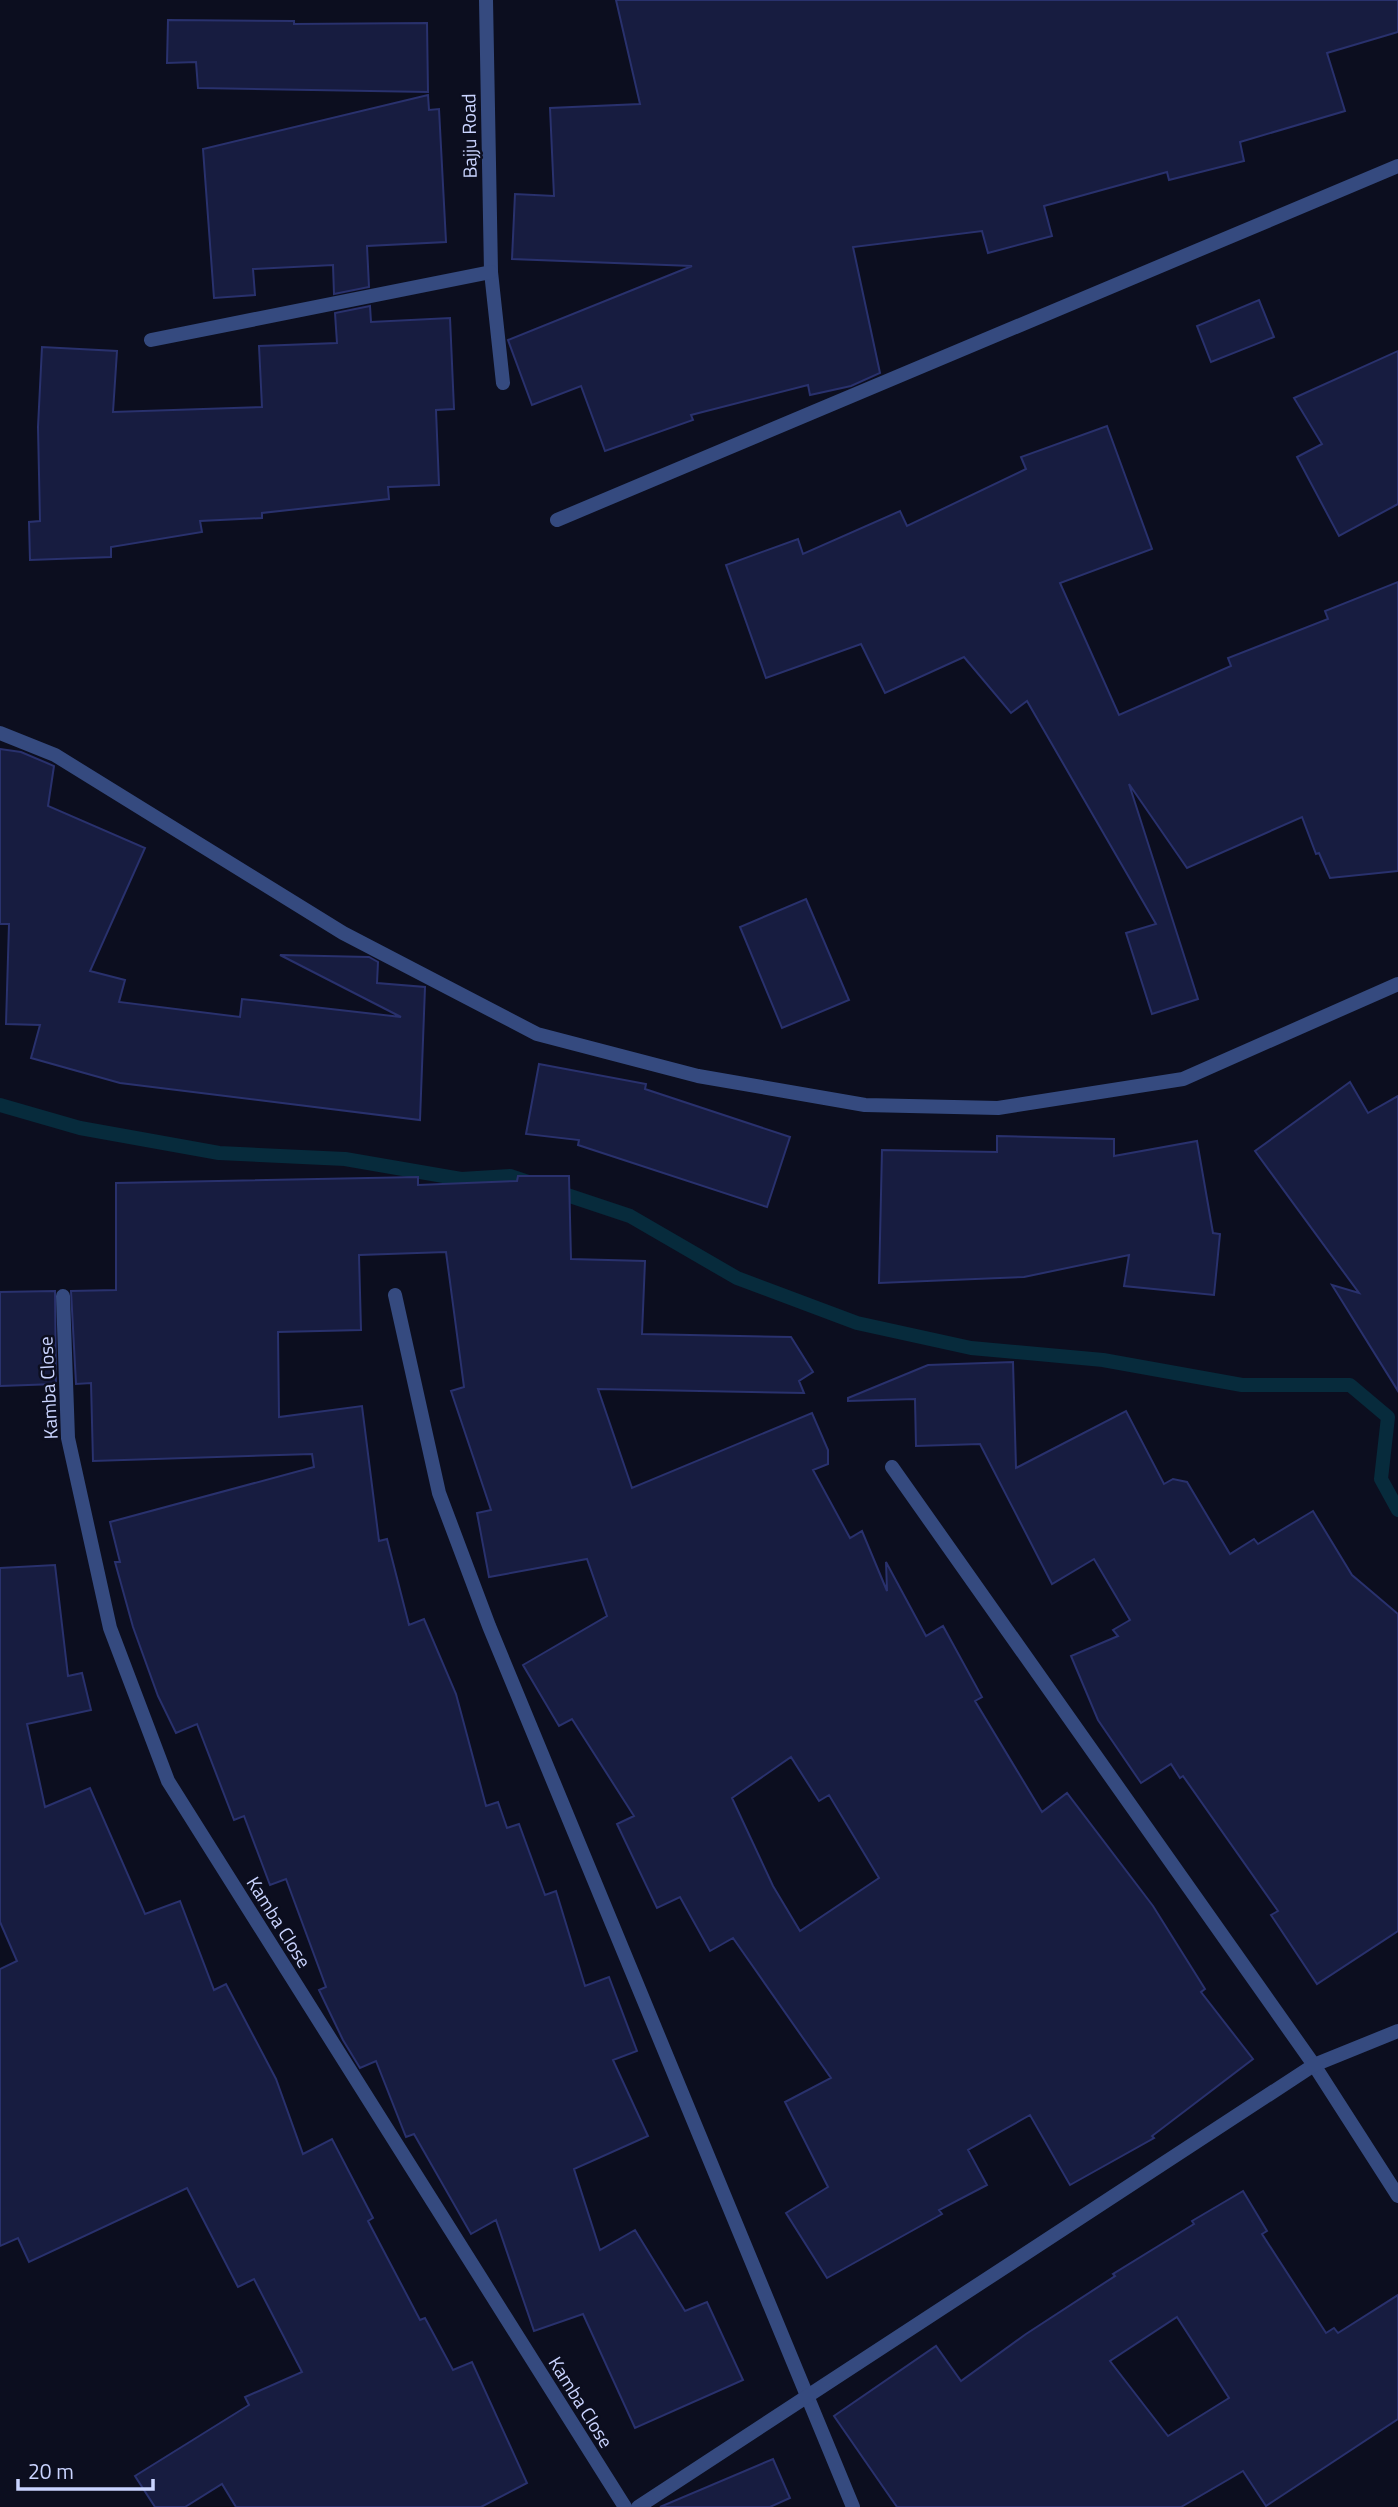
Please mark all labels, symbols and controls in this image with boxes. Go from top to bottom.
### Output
street label: Bajju Road [453,93,484,179]
street label: Kamba Close [30,1336,65,1440]
street label: Kamba Close [240,1870,319,1973]
street label: Kamba Close [542,2350,621,2453]
scale bar [18,2448,152,2492]
text: 20 m [28,2455,74,2487]

